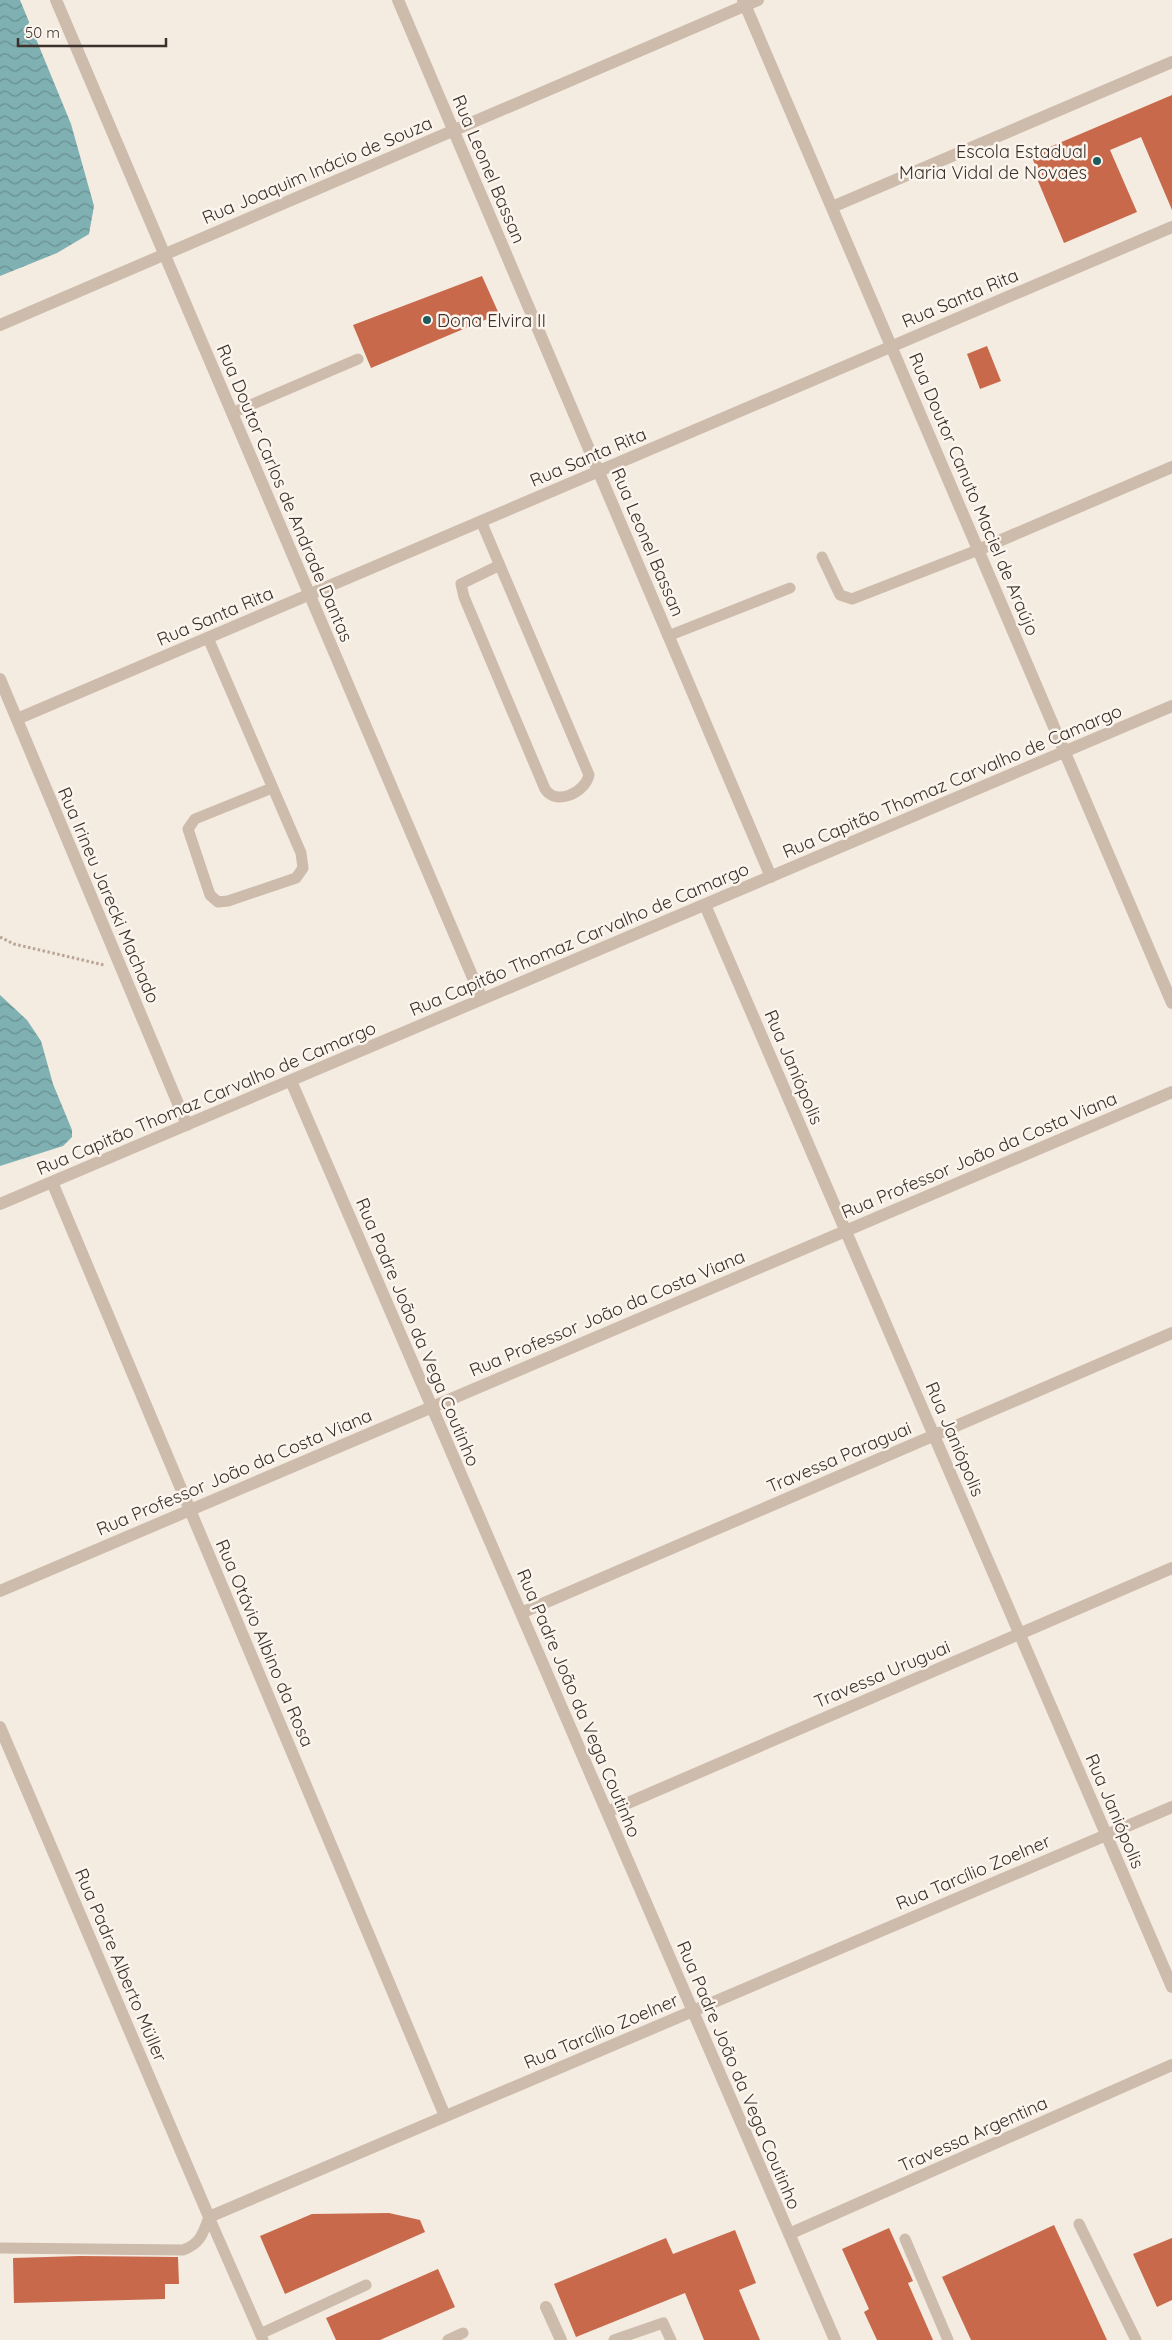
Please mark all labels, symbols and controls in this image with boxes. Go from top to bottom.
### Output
scale bar [18,15,165,47]
text: 50 m [25,23,60,42]
street label: Rua Leonel Bassan [447,91,531,247]
street label: Rua Joaquim Inácio de Souza [198,111,436,229]
place label: Escola Estadual Maria Vidal de Novaes [899,140,1087,184]
marker: Escola Estadual Maria Vidal de Novaes [1091,155,1103,167]
street label: Rua Santa Rita [898,263,1022,333]
place label: Dona Elvira II [437,309,546,332]
marker: Dona Elvira II [421,314,433,326]
street label: Rua Doutor Carlos de Andrade Dantas [212,341,358,645]
street label: Rua Doutor Canuto Maciel de Araújo [904,349,1044,639]
street label: Rua Santa Rita [526,422,650,492]
street label: Rua Leonel Bassan [606,464,690,620]
street label: Rua Santa Rita [153,581,277,651]
street label: Rua Capitão Thomaz Carvalho de Camargo [779,699,1125,863]
street label: Rua Irineu Jarecki Machado [53,783,165,1007]
street label: Rua Capitão Thomaz Carvalho de Camargo [406,857,752,1021]
street label: Rua Janiópolis [759,1006,829,1128]
street label: Rua Capitão Thomaz Carvalho de Camargo [33,1016,379,1180]
street label: Rua Professor João da Costa Viana [838,1086,1120,1224]
street label: Rua Padre João da Vega Coutinho [351,1194,485,1470]
street label: Rua Professor João da Costa Viana [466,1244,748,1382]
street label: Rua Janiópolis [920,1378,990,1500]
street label: Rua Professor João da Costa Viana [93,1403,375,1541]
street label: Travessa Paraguai [763,1416,915,1498]
street label: Rua Otávio Albino da Rosa [211,1536,319,1750]
street label: Rua Padre João da Vega Coutinho [512,1565,646,1841]
street label: Travessa Uruguai [811,1635,953,1713]
street label: Rua Janiópolis [1080,1750,1150,1872]
street label: Rua Tarcílio Zoelner [892,1829,1054,1915]
street label: Rua Padre Alberto Müller [70,1865,172,2065]
street label: Rua Padre João da Vega Coutinho [672,1937,806,2213]
street label: Rua Tarcílio Zoelner [520,1988,682,2074]
street label: Travessa Argentina [895,2091,1051,2177]

